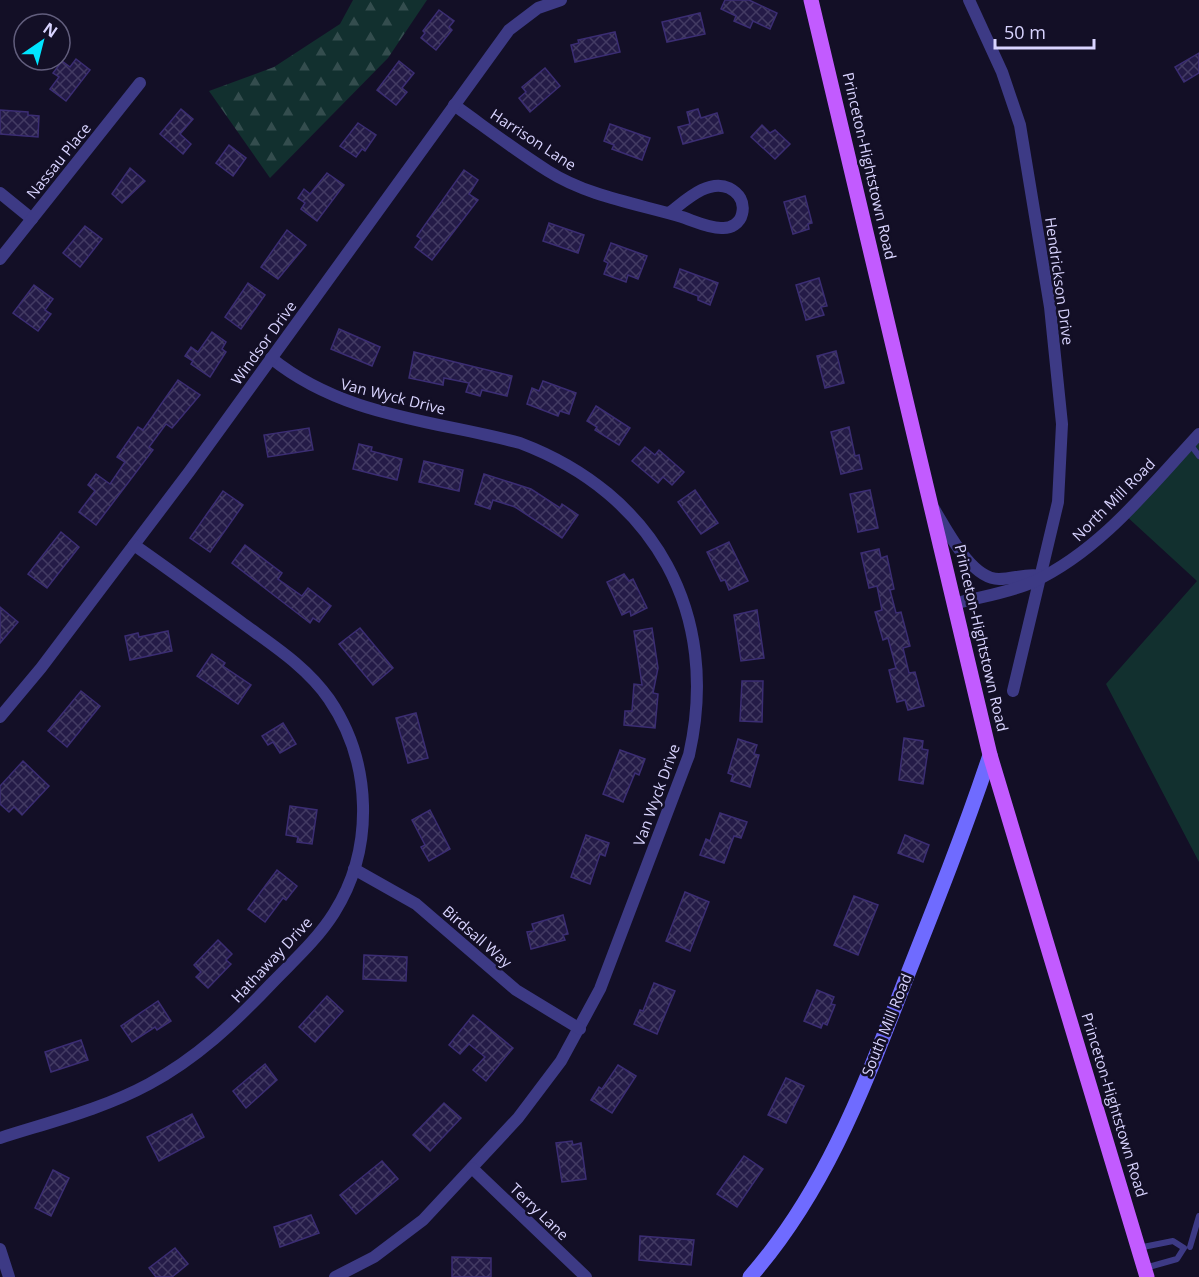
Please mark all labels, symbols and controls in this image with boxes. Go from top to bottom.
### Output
north arrow [12,12,72,72]
scale bar [995,12,1094,50]
text: N [39,17,62,42]
text: 50 m [1004,20,1046,44]
street label: Princeton-Hightstown Road [839,70,901,261]
street label: Harrison Lane [487,104,580,174]
street label: Nassau Place [21,118,95,202]
street label: Hendrickson Drive [1041,216,1079,346]
street label: Windsor Drive [226,297,300,388]
street label: Van Wyck Drive [339,373,448,419]
street label: North Mill Road [1068,454,1159,545]
street label: Princeton-Hightstown Road [951,542,1013,733]
street label: Van Wyck Drive [628,741,684,849]
street label: Birdsall Way [439,901,517,972]
street label: Hathaway Drive [226,912,316,1006]
street label: South Mill Road [856,970,916,1079]
street label: Princeton-Hightstown Road [1077,1010,1153,1199]
street label: Terry Lane [506,1178,573,1244]

